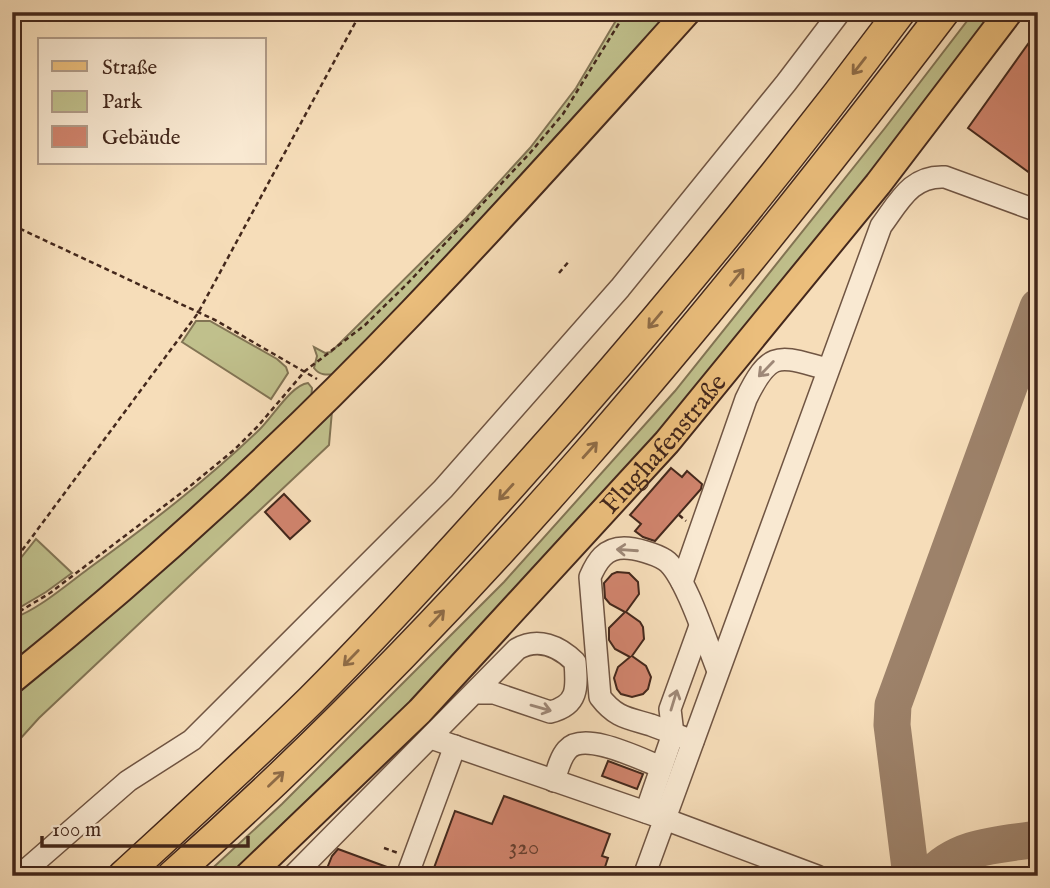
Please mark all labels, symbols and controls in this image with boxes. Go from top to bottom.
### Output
legend [38,38,266,164]
text: Straße [102,55,158,82]
one-way arrow [851,57,866,75]
text: Park [102,89,143,116]
text: Gebäude [102,125,181,152]
one-way arrow [730,268,745,286]
one-way arrow [647,311,663,329]
one-way arrow [758,360,775,377]
street label: Flughafenstraße [594,367,734,521]
one-way arrow [581,441,597,459]
one-way arrow [498,483,514,501]
one-way arrow [616,543,639,556]
one-way arrow [428,610,445,627]
one-way arrow [342,650,359,667]
one-way arrow [668,690,681,712]
one-way arrow [529,702,551,715]
one-way arrow [267,771,284,788]
scale bar [42,804,248,848]
text: 100 m [52,817,101,844]
house number: 320 [509,833,539,862]

